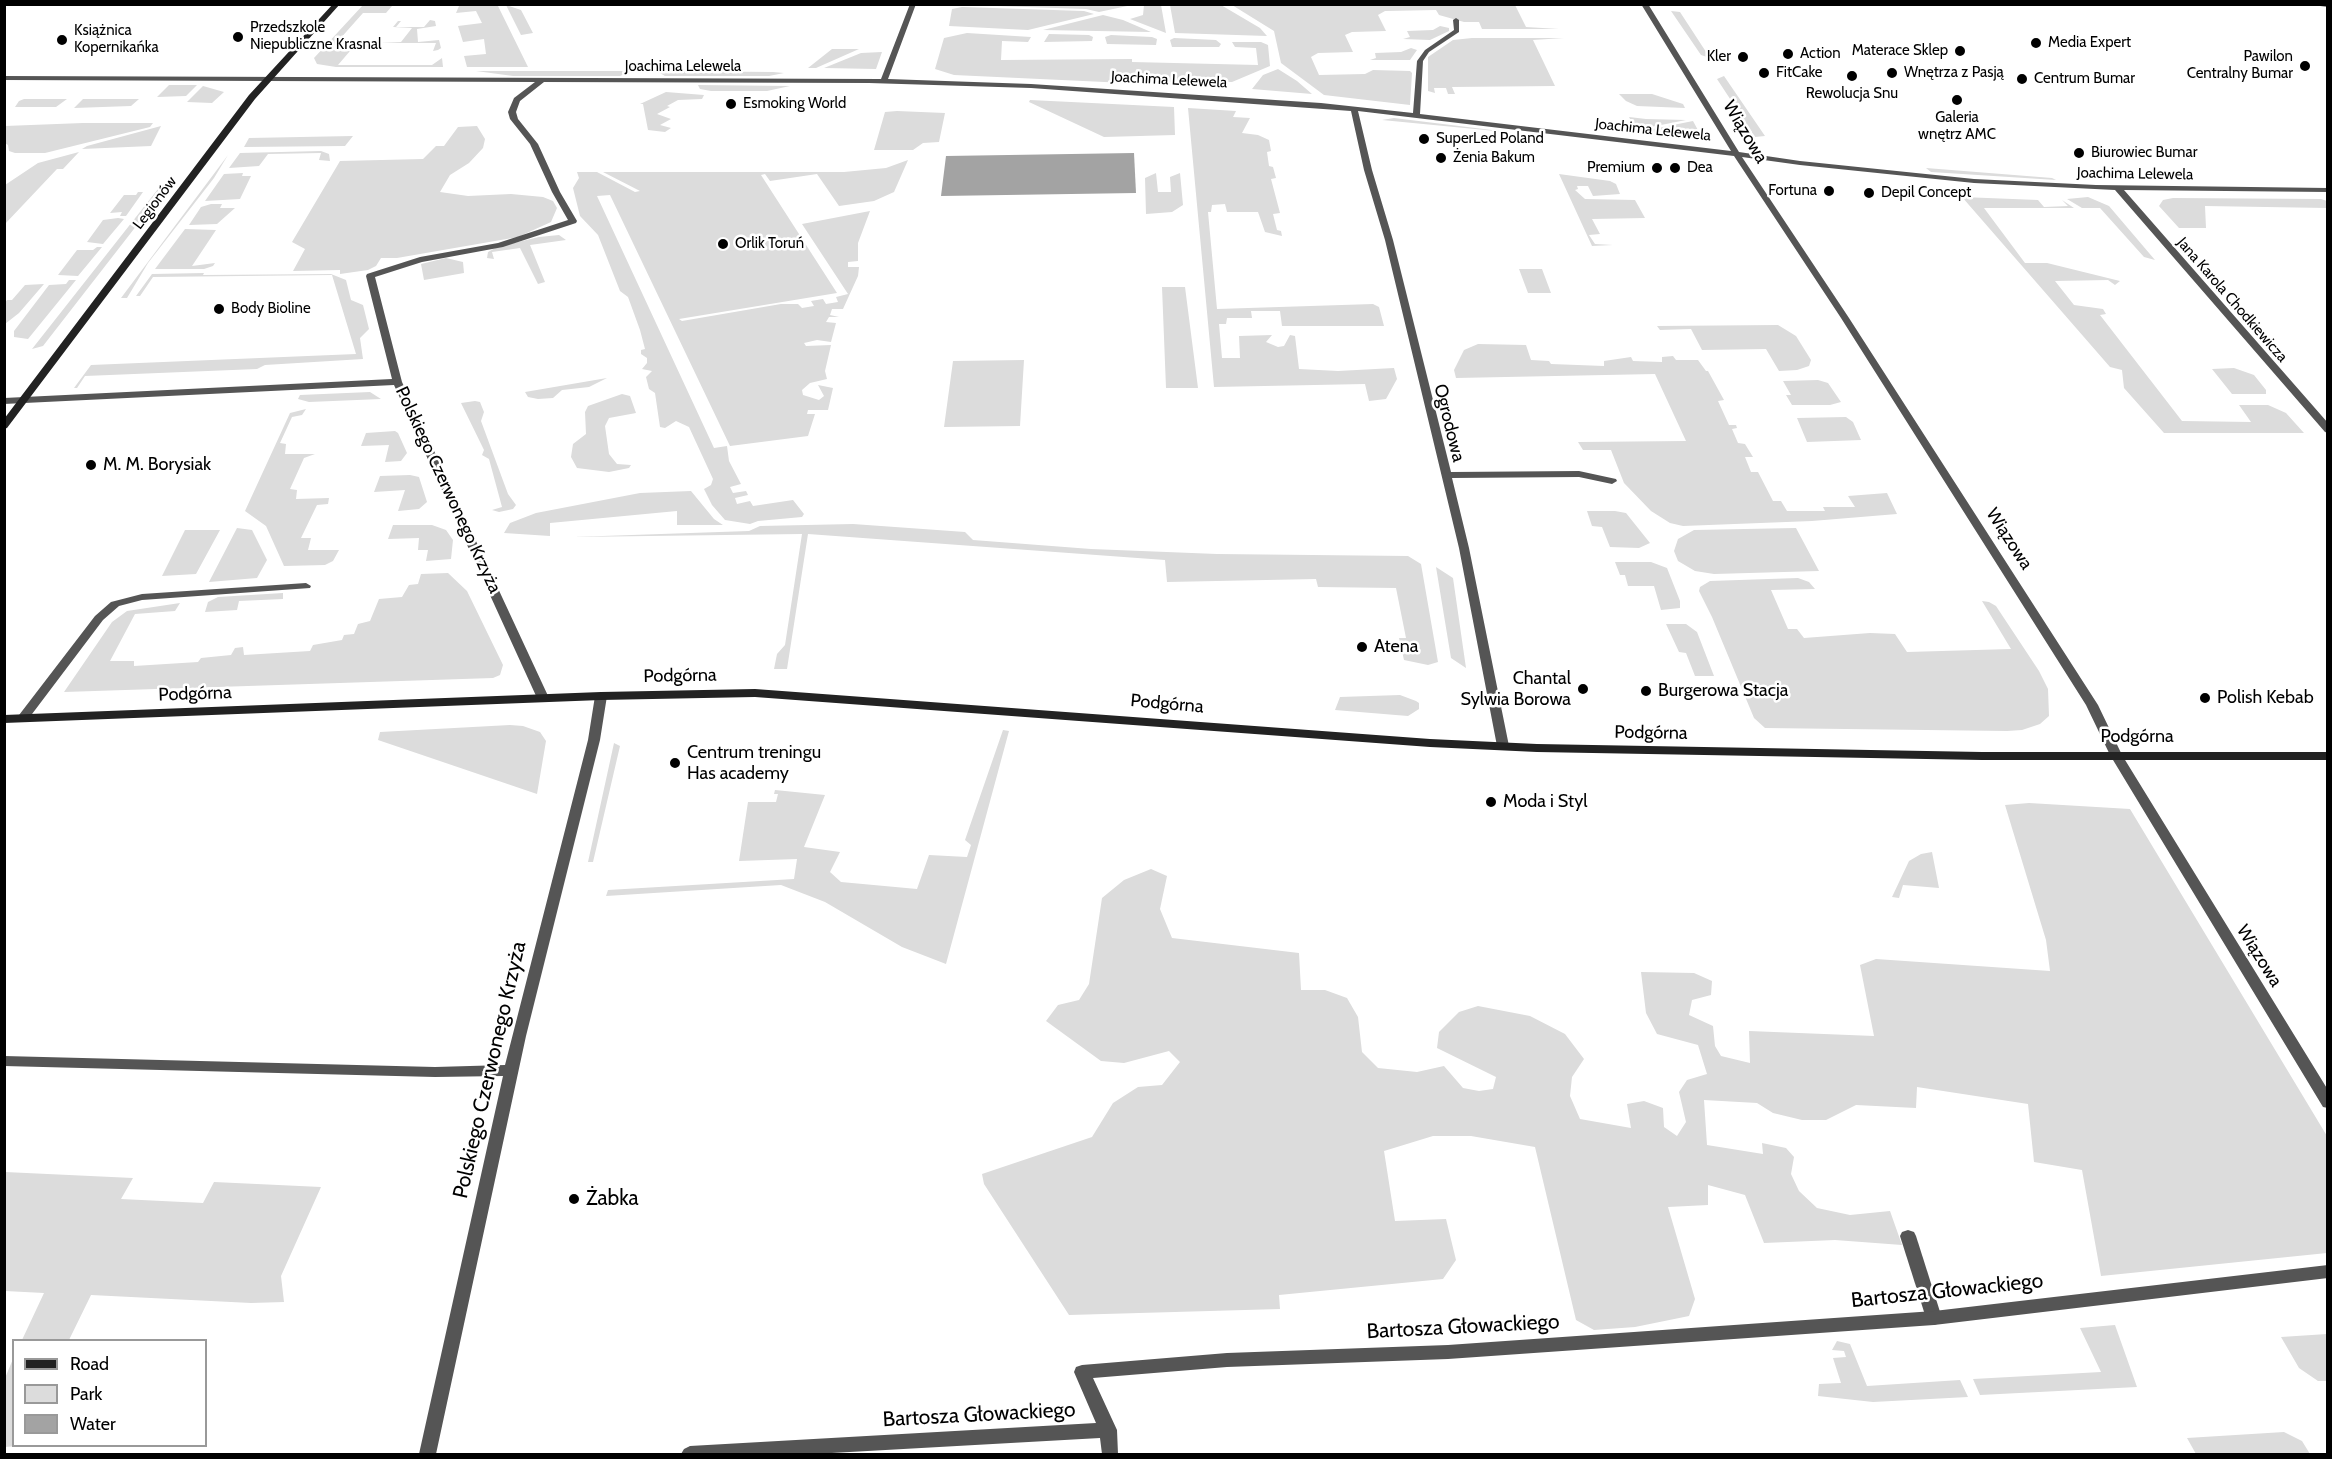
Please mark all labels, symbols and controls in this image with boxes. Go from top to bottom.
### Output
place label: Przedszkole Niepubliczne Krasnal [250,19,382,54]
place label: Książnica Kopernikańka [74,22,159,57]
marker: Przedszkole Niepubliczne Krasnal [231,30,245,44]
marker: Książnica Kopernikańka [55,33,69,47]
place label: Media Expert [2048,34,2131,52]
marker: Media Expert [2029,36,2043,50]
place label: Materace Sklep [1852,42,1948,60]
marker: Materace Sklep [1953,44,1967,58]
place label: Action [1800,45,1841,63]
marker: Action [1781,47,1795,61]
place label: Kler [1707,48,1731,66]
place label: Pawilon Centralny Bumar [2187,48,2293,83]
marker: Kler [1736,50,1750,64]
street label: Joachima Lelewela [625,58,741,76]
marker: Pawilon Centralny Bumar [2298,59,2312,73]
place label: FitCake [1776,64,1822,82]
place label: Wnętrza z Pasją [1904,64,2004,82]
marker: FitCake [1757,66,1771,80]
marker: Wnętrza z Pasją [1885,66,1899,80]
street label: Joachima Lelewela [1110,68,1228,92]
marker: Rewolucja Snu [1845,69,1859,83]
place label: Centrum Bumar [2034,70,2135,88]
marker: Centrum Bumar [2015,72,2029,86]
place label: Rewolucja Snu [1806,85,1898,103]
marker: Galeria wnętrz AMC [1950,93,1964,107]
place label: Esmoking World [743,95,846,113]
marker: Esmoking World [724,97,738,111]
street label: Wiązowa [1718,97,1772,167]
place label: Galeria wnętrz AMC [1918,109,1996,144]
street label: Joachima Lelewela [1594,115,1712,145]
place label: SuperLed Poland [1436,130,1544,148]
marker: SuperLed Poland [1417,132,1431,146]
place label: Biurowiec Bumar [2091,144,2197,162]
marker: Biurowiec Bumar [2072,146,2086,160]
place label: Żenia Bakum [1453,149,1535,167]
marker: Żenia Bakum [1434,151,1448,165]
place label: Premium [1587,159,1645,177]
place label: Dea [1687,159,1713,177]
marker: Premium [1650,161,1664,175]
marker: Dea [1668,161,1682,175]
street label: Joachima Lelewela [2077,164,2193,184]
street label: Legionów [129,173,181,233]
place label: Fortuna [1768,182,1817,200]
marker: Fortuna [1822,184,1836,198]
place label: Depil Concept [1881,184,1971,202]
marker: Depil Concept [1862,186,1876,200]
street label: Jana Karola Chodkiewicza [2173,234,2291,366]
place label: Orlik Toruń [735,235,804,253]
marker: Orlik Toruń [716,237,730,251]
place label: Body Bioline [231,300,311,318]
marker: Body Bioline [212,302,226,316]
street label: Ogrodowa [1429,382,1469,464]
street label: Polskiego Czerwonego Krzyża [391,383,505,597]
place label: M. M. Borysiak [103,454,211,476]
marker: M. M. Borysiak [84,458,98,472]
street label: Wiązowa [1981,504,2037,574]
place label: Atena [1374,636,1419,658]
marker: Atena [1355,640,1369,654]
street label: Podgórna [643,665,717,687]
place label: Chantal Sylwia Borowa [1460,668,1571,710]
place label: Burgerowa Stacja [1658,680,1788,702]
street label: Podgórna [158,682,232,706]
marker: Chantal Sylwia Borowa [1576,682,1590,696]
marker: Burgerowa Stacja [1639,684,1653,698]
place label: Polish Kebab [2217,687,2314,709]
street label: Podgórna [1130,690,1204,718]
marker: Polish Kebab [2198,691,2212,705]
street label: Podgórna [1614,722,1688,744]
street label: Podgórna [2100,726,2174,748]
place label: Centrum treningu Has academy [687,742,821,784]
marker: Centrum treningu Has academy [668,756,682,770]
place label: Moda i Styl [1503,791,1587,813]
marker: Moda i Styl [1484,795,1498,809]
street label: Wiązowa [2232,921,2286,991]
street label: Polskiego Czerwonego Krzyża [448,939,532,1201]
place label: Żabka [586,1186,639,1212]
marker: Żabka [567,1192,581,1206]
street label: Bartosza Głowackiego [1850,1268,2044,1314]
street label: Bartosza Głowackiego [1366,1309,1560,1345]
legend [12,1339,207,1447]
text: Road [70,1353,109,1375]
text: Park [70,1383,102,1405]
street label: Bartosza Głowackiego [882,1397,1076,1433]
text: Water [70,1413,116,1435]

